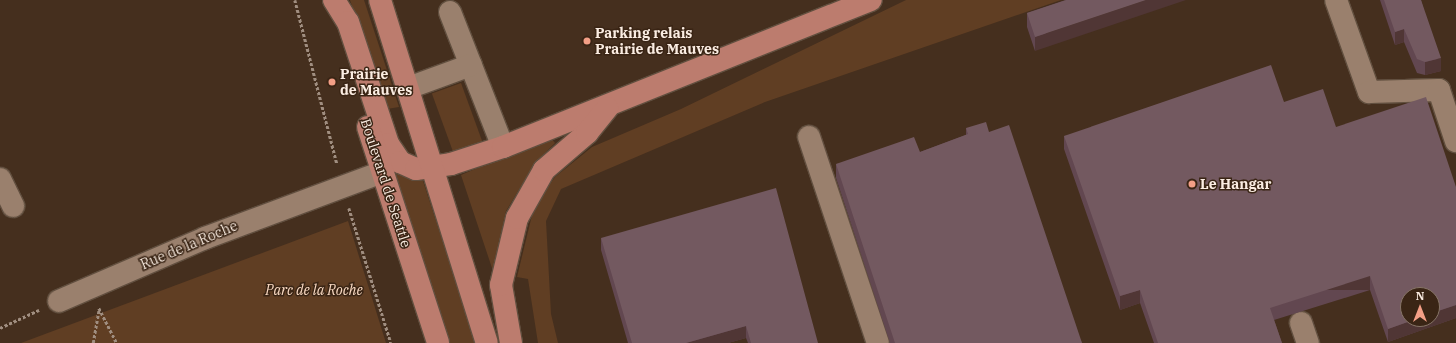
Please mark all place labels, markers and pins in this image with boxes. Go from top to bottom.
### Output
place label: Parking relais Prairie de Mauves [595,25,719,58]
marker: Parking relais Prairie de Mauves [582,36,592,46]
place label: Prairie de Mauves [340,66,412,98]
marker: Prairie de Mauves [327,77,337,87]
place label: Le Hangar [1200,176,1271,192]
marker: Le Hangar [1187,179,1197,189]

